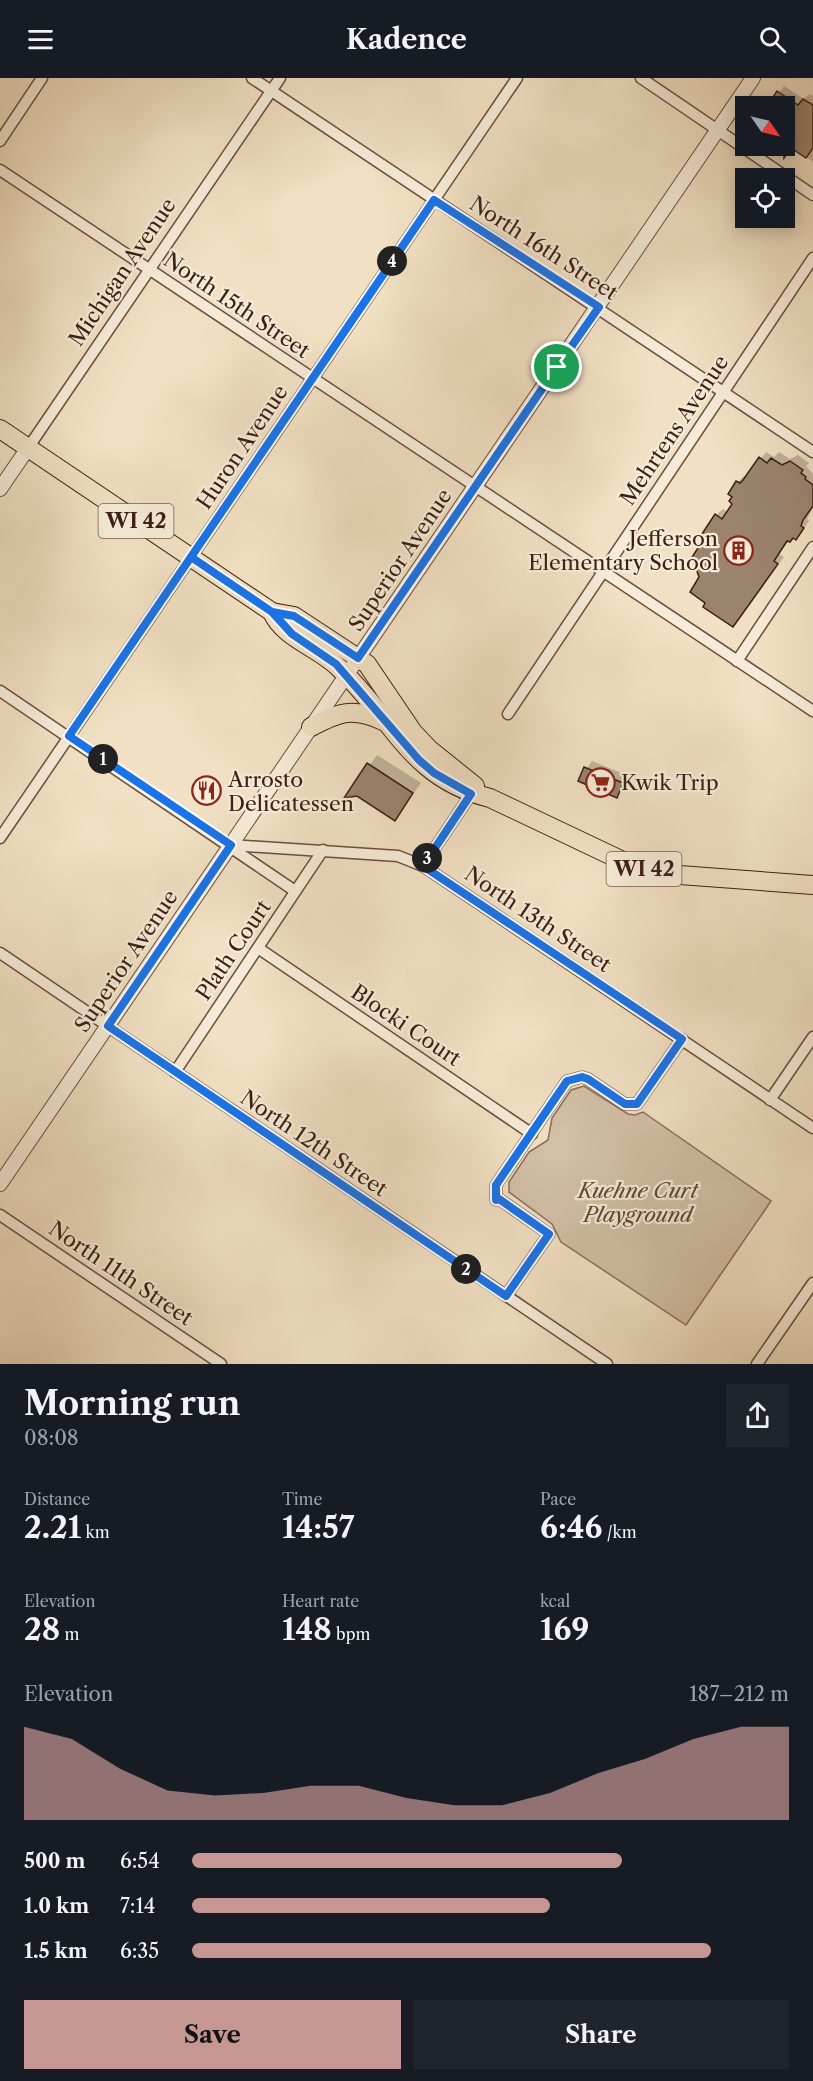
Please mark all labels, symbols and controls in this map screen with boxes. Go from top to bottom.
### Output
icon: menu [24,23,57,56]
text: Kadence [346,23,467,56]
icon: search [756,23,789,56]
north arrow [735,96,795,156]
map controls [735,96,795,228]
button: locate [735,168,795,228]
street label: North 16th Street [465,191,623,305]
street label: Michigan Avenue [63,193,181,351]
pin: 4 [377,246,407,276]
street label: North 15th Street [159,247,315,363]
text: 4 [387,251,397,271]
pin [531,341,582,392]
icon: arrive [540,350,573,383]
street label: Mehrtens Avenue [615,350,733,510]
street label: Huron Avenue [191,380,293,514]
street label: Superior Avenue [343,484,457,636]
road number: WI 42 [98,504,174,538]
place label: Jefferson Elementary School [528,526,718,575]
building icon: Jefferson Elementary School [723,534,755,566]
pin: 1 [88,744,118,774]
text: 1 [99,749,107,769]
supermarket icon: Kwik Trip [584,766,616,798]
place label: Arrosto Delicatessen [227,767,354,816]
place label: Kwik Trip [621,770,719,795]
restaurant icon: Arrosto Delicatessen [191,775,223,807]
pin: 3 [412,843,442,873]
text: 3 [422,848,432,868]
road number: WI 42 [606,852,682,886]
street label: North 13th Street [460,861,616,977]
street label: Superior Avenue [69,885,183,1037]
street label: Plath Court [190,895,276,1005]
street label: Blocki Court [346,979,466,1071]
street label: North 12th Street [236,1085,392,1202]
park label: Kuehne Curt Playground [576,1178,699,1227]
street label: North 11th Street [44,1216,198,1331]
pin: 2 [451,1254,481,1284]
text: 2 [461,1259,471,1279]
text: Morning run [24,1383,240,1424]
button: share [726,1384,789,1447]
text: 08:08 [24,1426,79,1450]
text: Distance [24,1489,90,1509]
text: Time [282,1489,322,1509]
text: Pace [540,1489,576,1509]
text: 2.21 [24,1509,81,1546]
text: 14:57 [282,1509,354,1546]
text: 6:46 [540,1509,603,1546]
text: km [81,1522,110,1542]
text: /km [603,1522,637,1542]
text: Elevation [24,1591,95,1611]
text: Heart rate [282,1591,359,1611]
text: kcal [540,1591,570,1611]
text: 28 [24,1611,60,1648]
text: 148 [282,1611,332,1648]
text: 169 [540,1611,589,1648]
text: m [60,1624,79,1644]
text: bpm [332,1624,370,1644]
text: Elevation [24,1682,113,1706]
text: 187–212 m [689,1682,789,1706]
text: 500 m [24,1849,85,1873]
text: 6:54 [120,1849,160,1873]
text: 1.0 km [24,1894,89,1918]
text: 7:14 [120,1894,155,1918]
text: 1.5 km [24,1939,88,1963]
text: 6:35 [120,1939,159,1963]
button: Save [24,2000,401,2069]
button: Share [413,2000,789,2069]

